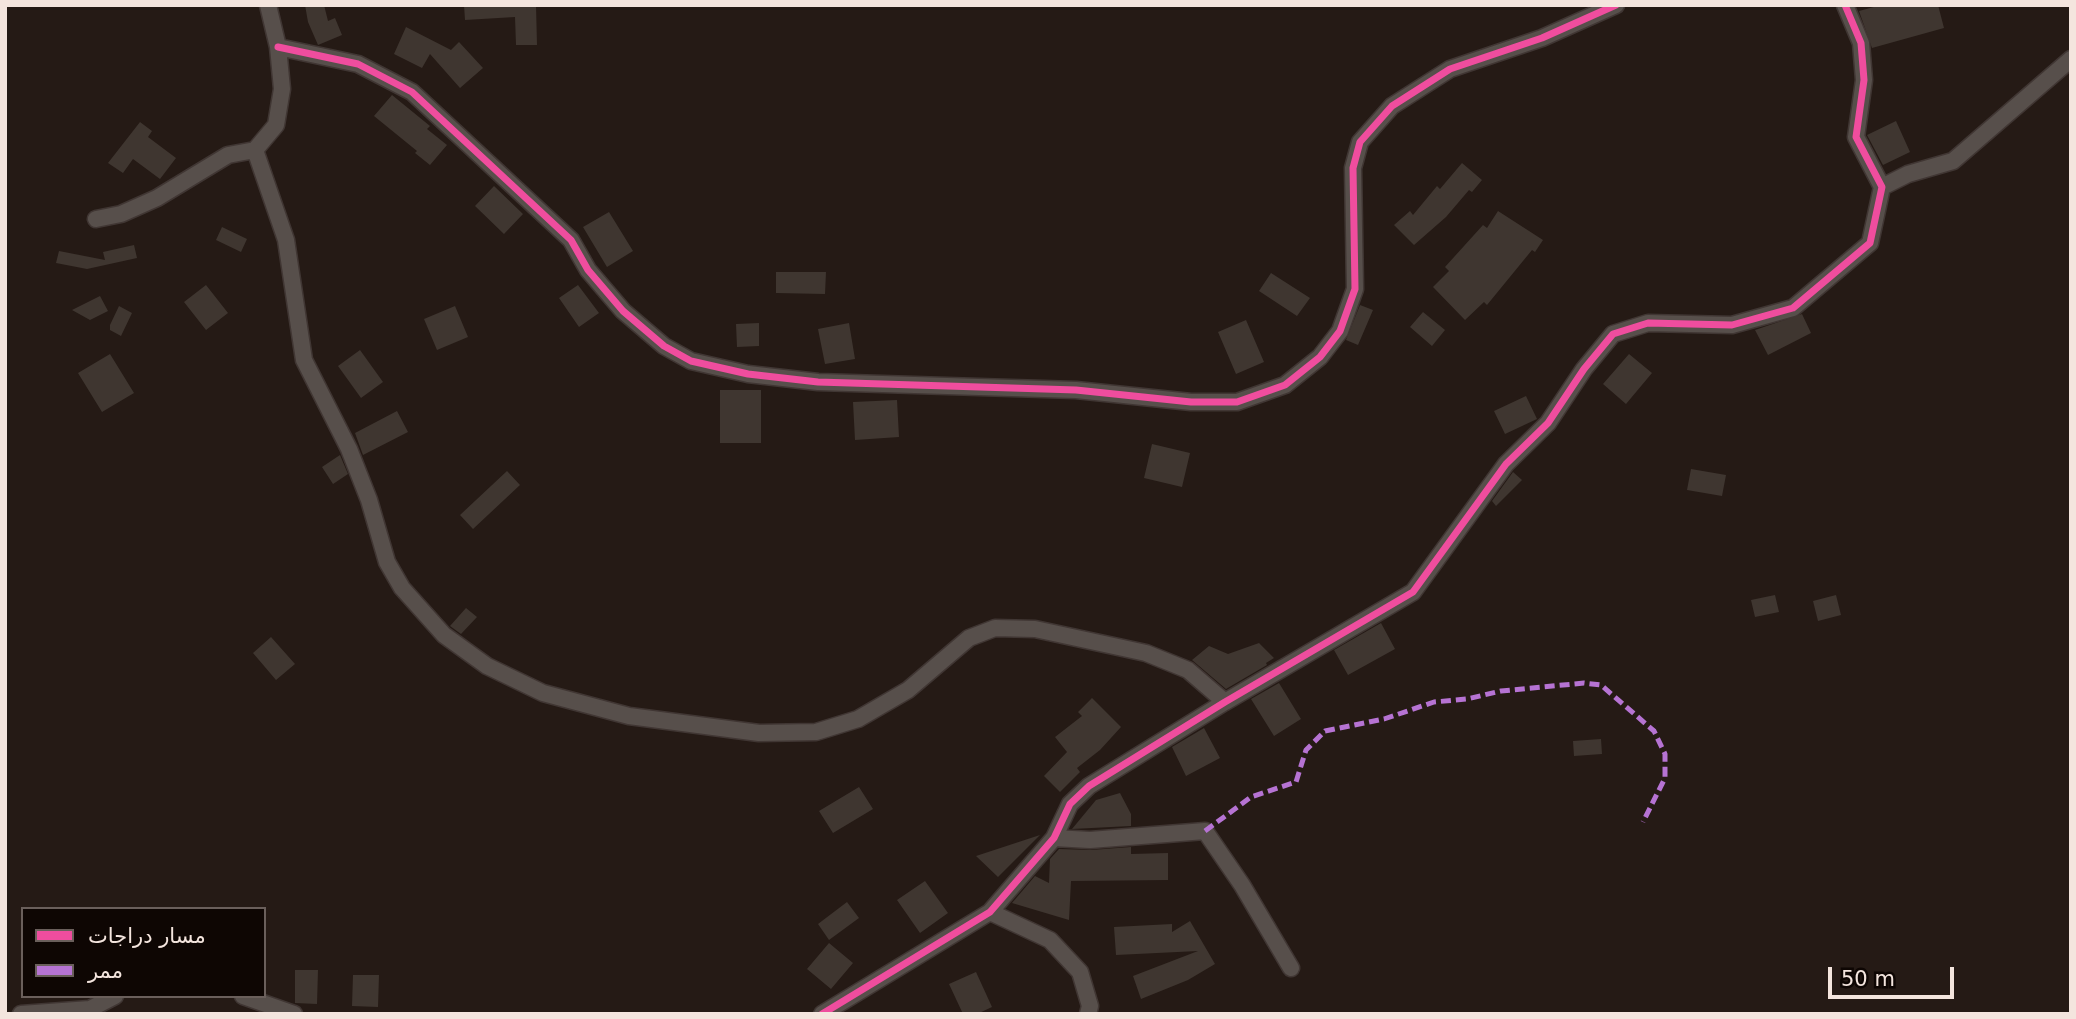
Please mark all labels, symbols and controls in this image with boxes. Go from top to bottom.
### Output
legend [21,907,266,998]
text: مسار دراجات [88,924,206,948]
scale bar [1831,953,1957,997]
text: ممر [88,959,123,983]
text: 50 m [1841,967,1895,991]

